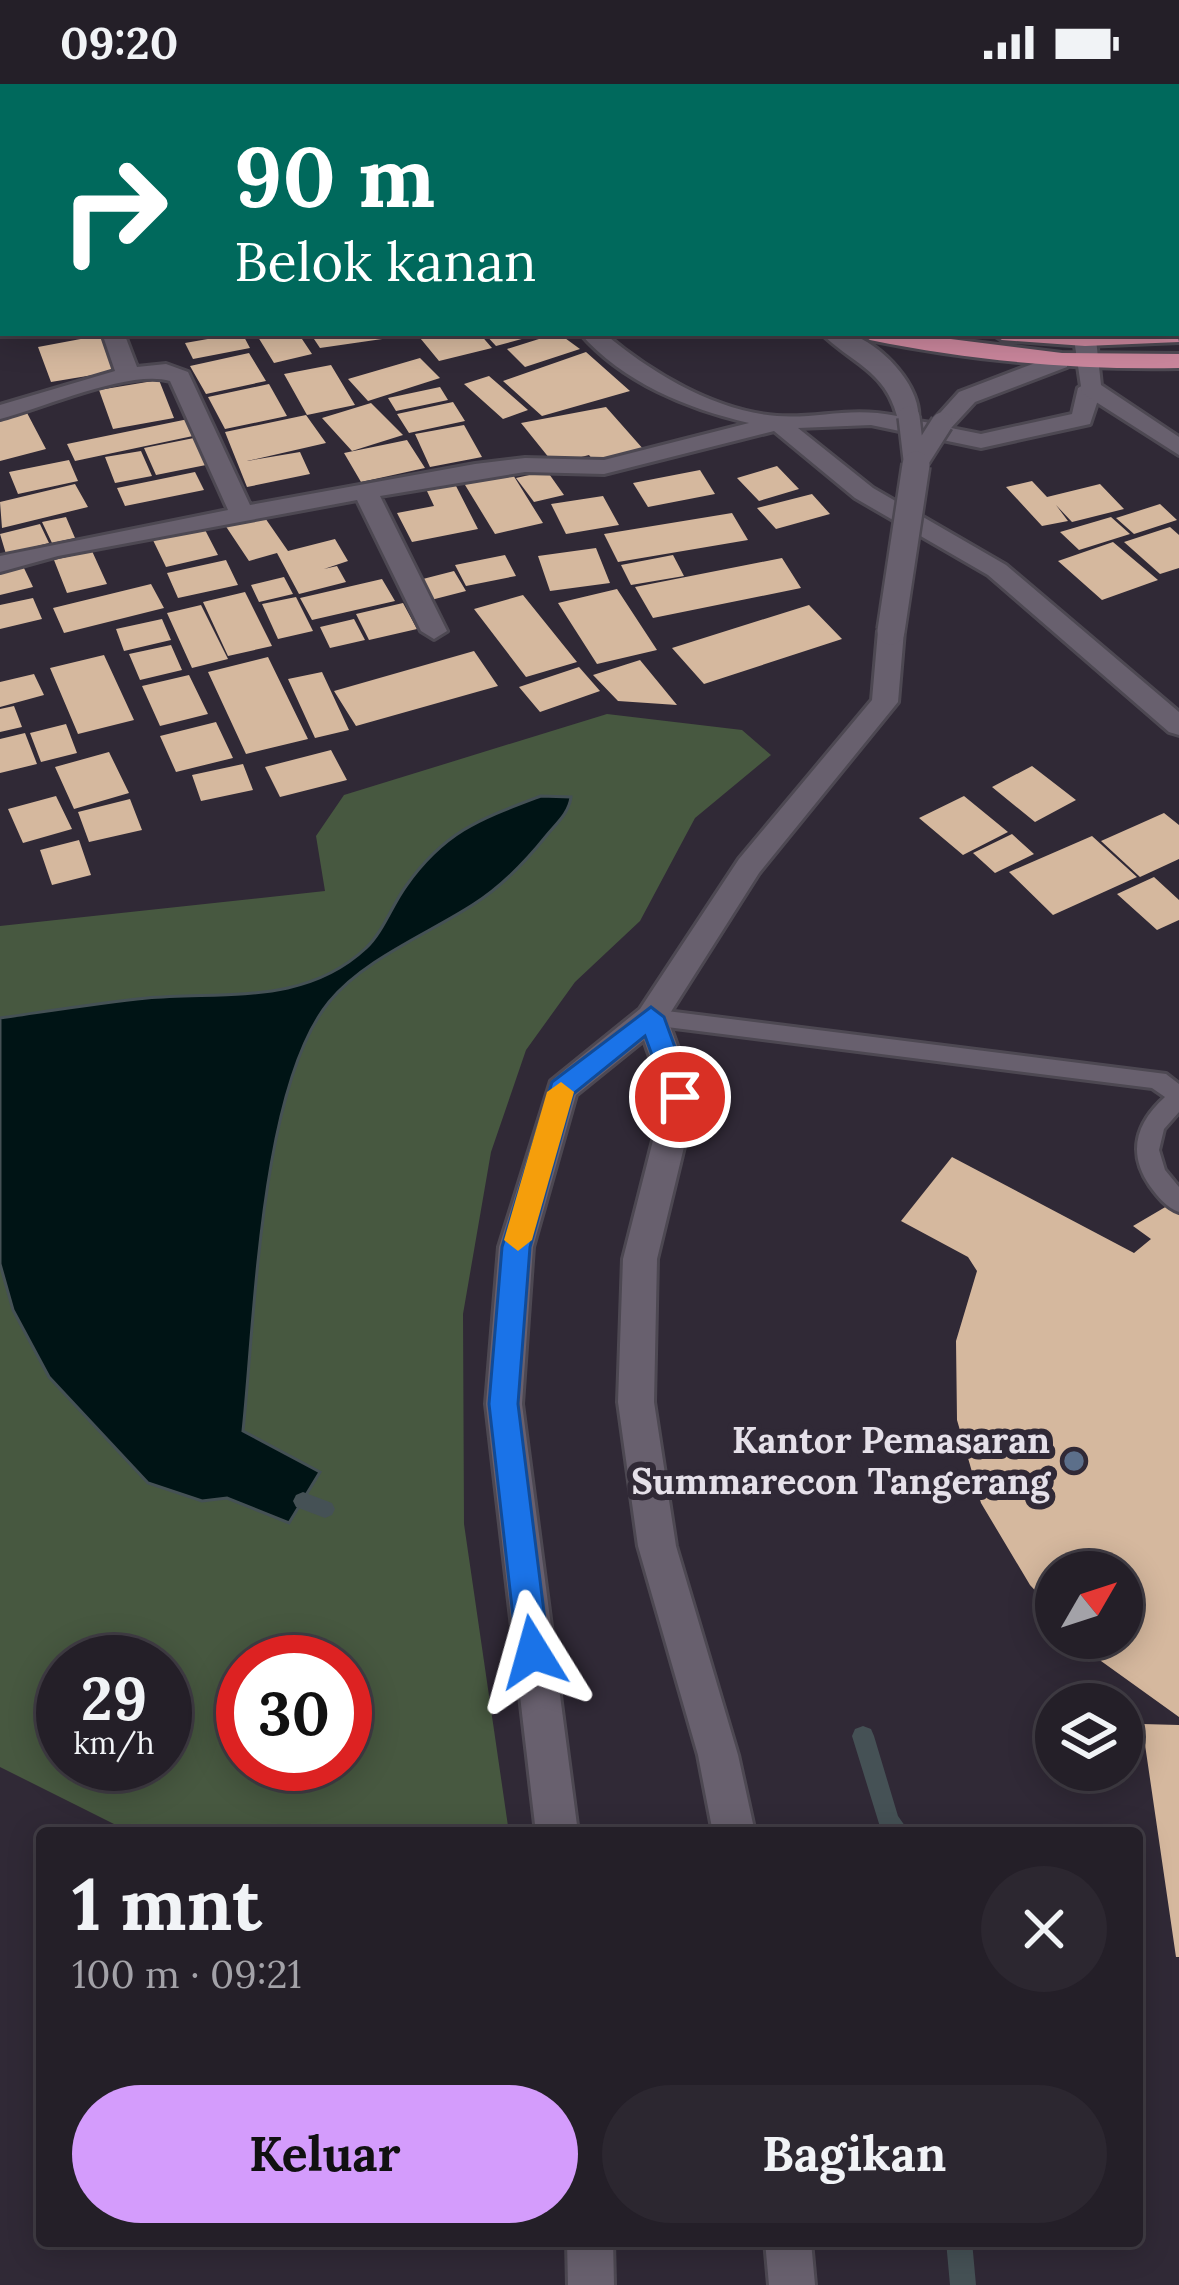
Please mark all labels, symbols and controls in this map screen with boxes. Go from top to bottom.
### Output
text: 09:20 [60,14,178,71]
text: 90 m [234,122,435,230]
icon: right [36,132,192,288]
text: Belok kanan [234,227,537,296]
pin [629,1046,731,1148]
icon: arrive [647,1064,713,1130]
place label: Kantor Pemasaran Summarecon Tangerang [631,1417,1052,1504]
marker: Kantor Pemasaran Summarecon Tangerang [1061,1448,1087,1474]
north arrow [1035,1551,1143,1659]
map controls [1035,1551,1143,1791]
position arrow [470,1589,596,1715]
speed limit sign: 30 [216,1635,372,1791]
text: 29 [81,1660,147,1736]
button: layers [1035,1683,1143,1791]
text: km/h [73,1724,155,1762]
text: 1 mnt [72,1858,262,1950]
button: close [981,1866,1107,1992]
text: 100 m · 09:21 [72,1949,302,1999]
button: Keluar [72,2085,578,2223]
button: Bagikan [602,2085,1107,2223]

